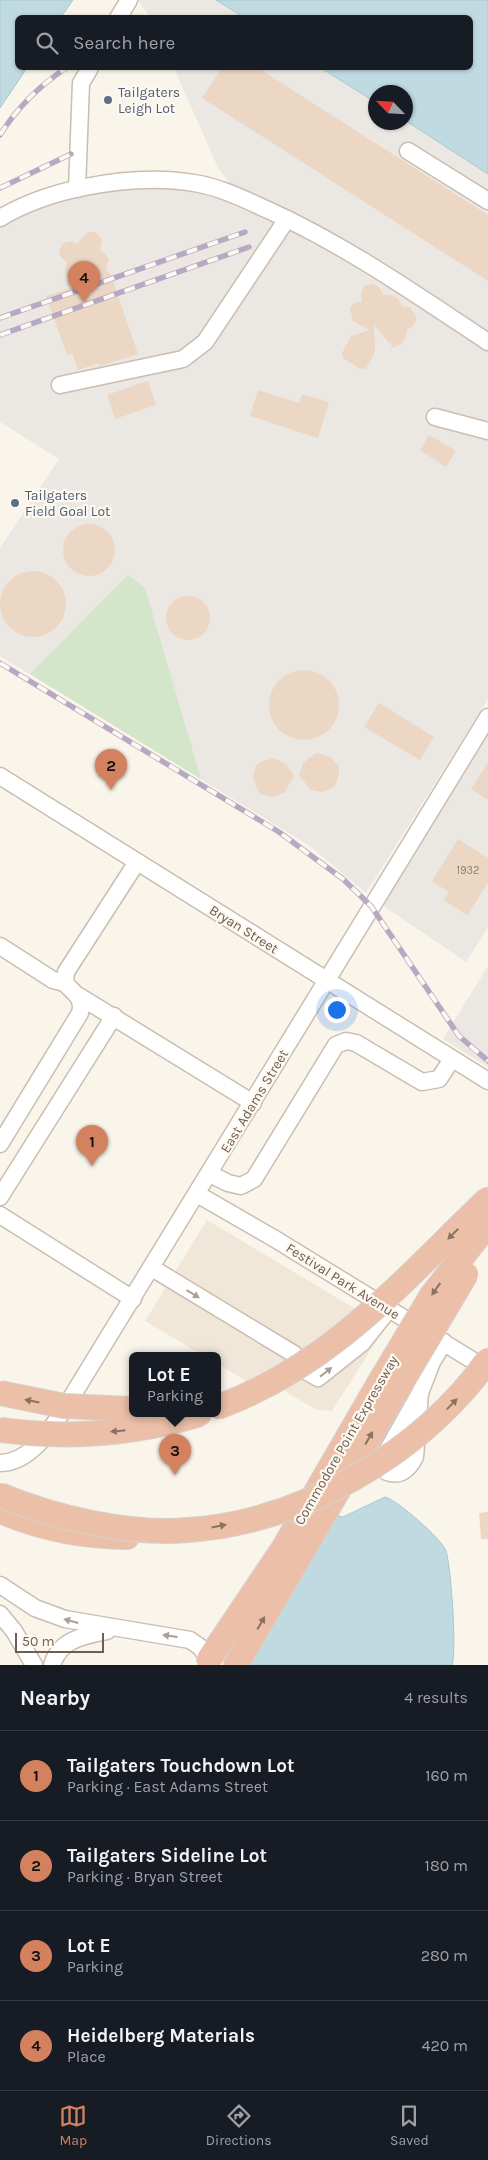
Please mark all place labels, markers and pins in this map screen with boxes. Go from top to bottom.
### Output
place label: Tailgaters Leigh Lot [118,84,180,117]
marker: Tailgaters Leigh Lot [102,94,114,106]
pin: 4 [68,261,100,302]
place label: Tailgaters Field Goal Lot [25,487,110,520]
marker: Tailgaters Field Goal Lot [9,497,21,509]
pin: 2 [95,749,127,790]
pin: 1 [76,1125,108,1166]
pin: 3 [159,1434,191,1475]

